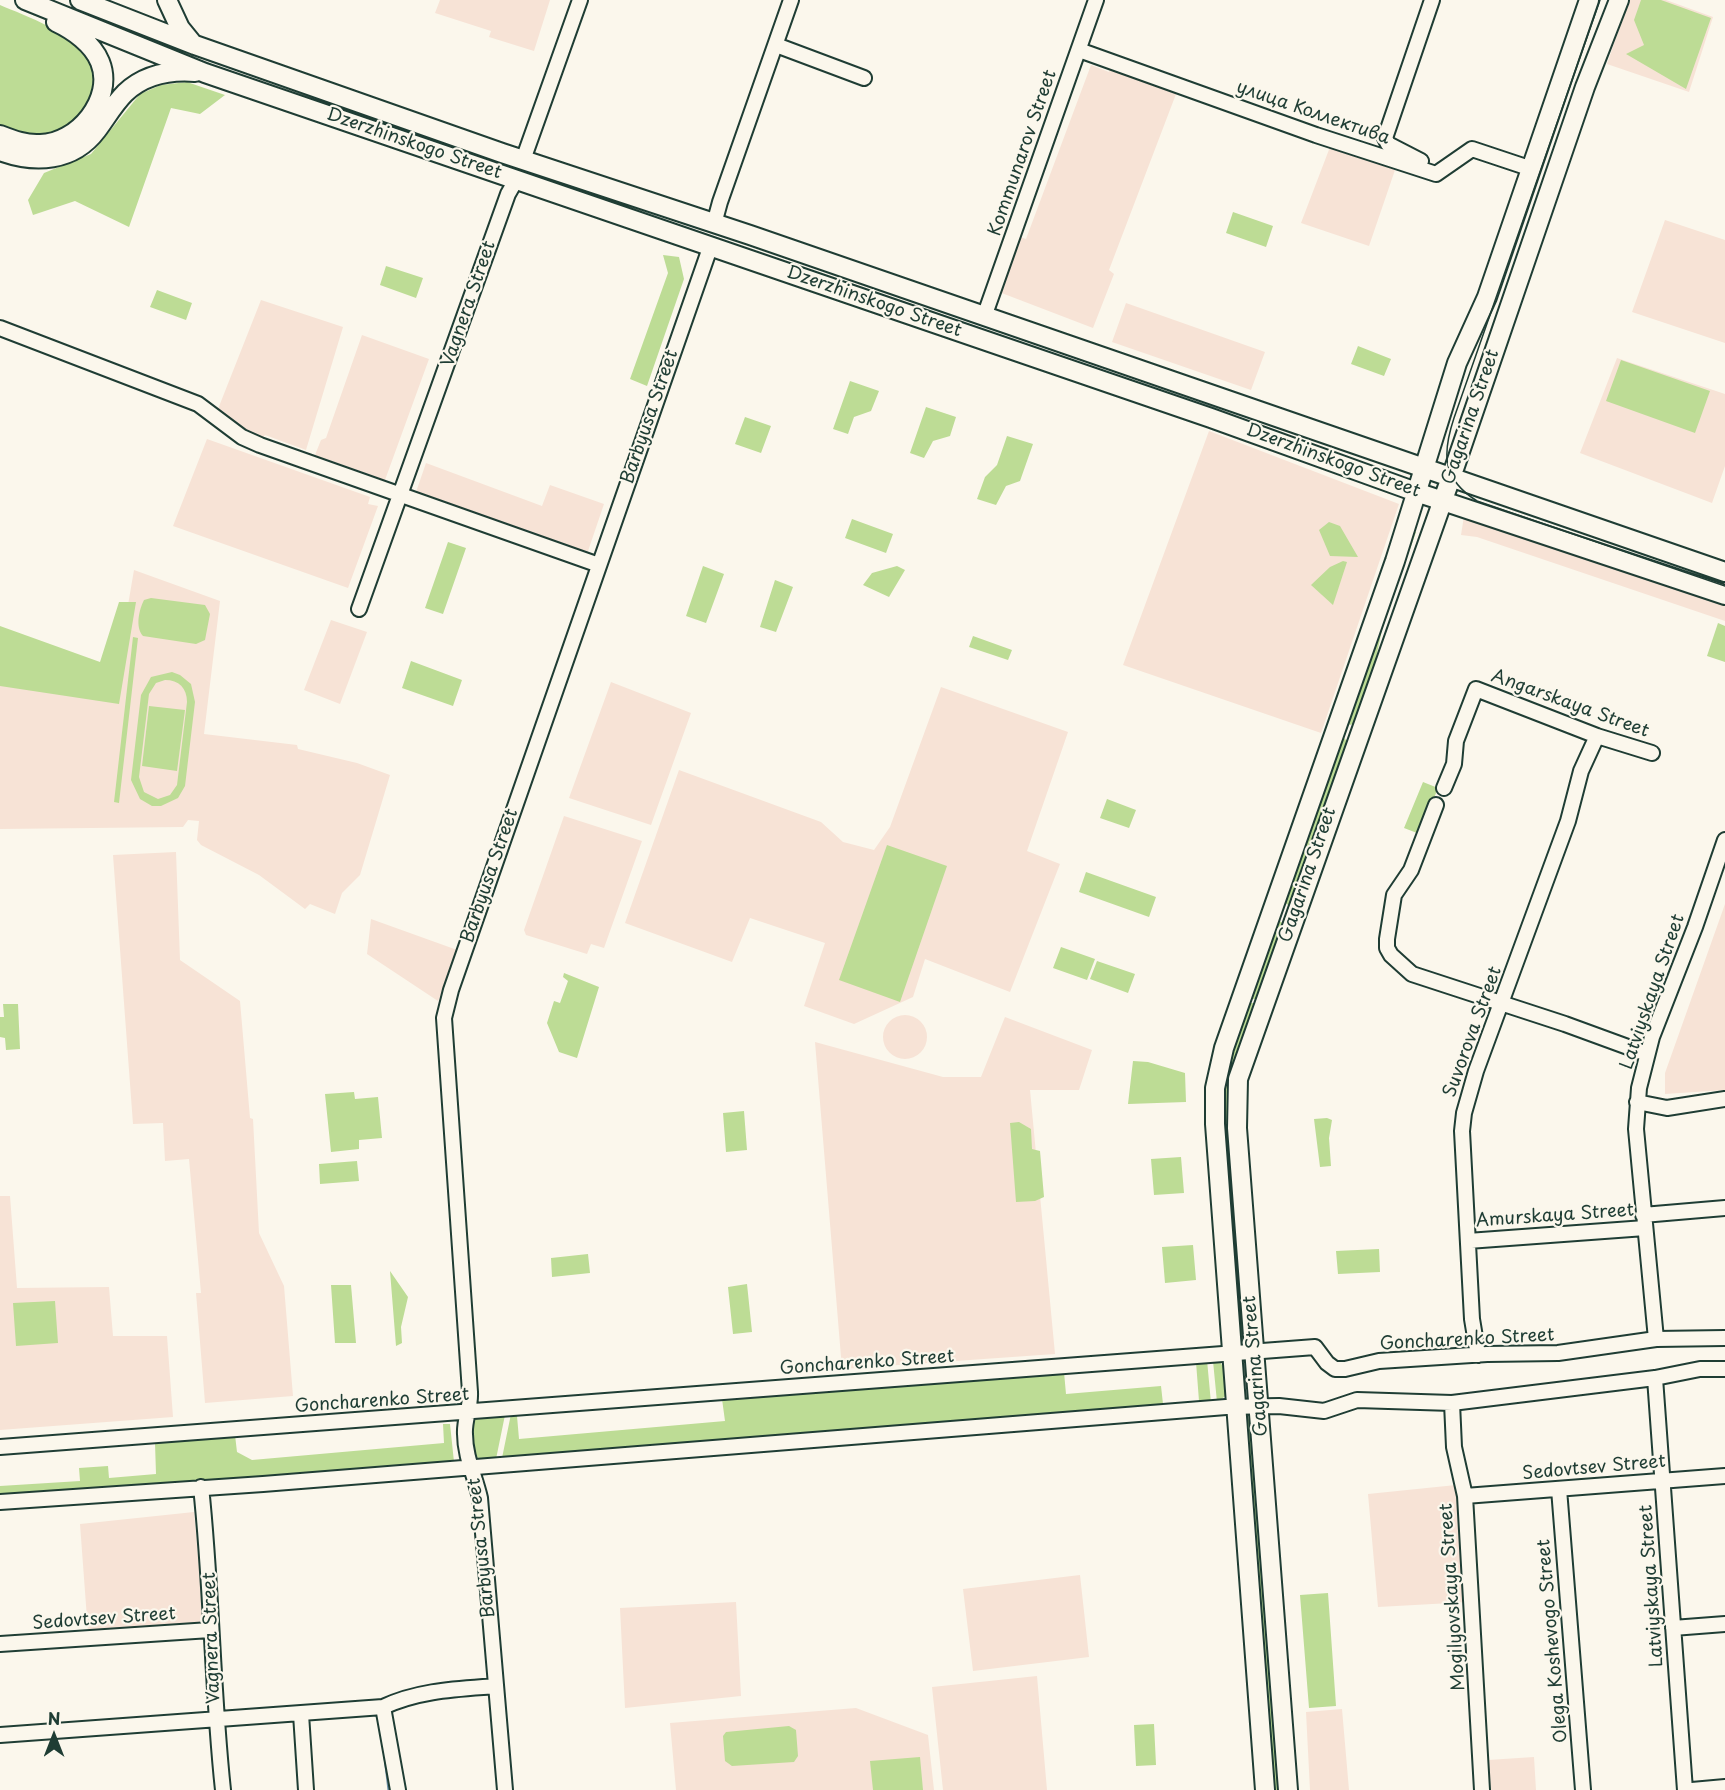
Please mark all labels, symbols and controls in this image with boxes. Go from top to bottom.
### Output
street label: Kommunarov Street [984,67,1062,239]
street label: улица Коллектива [1233,77,1393,149]
street label: Dzerzhinskogo Street [324,104,504,184]
street label: Vagnera Street [437,238,501,370]
street label: Dzerzhinskogo Street [784,262,964,342]
street label: Barbyusa Street [617,347,683,487]
street label: Gagarina Street [1438,347,1504,487]
street label: Dzerzhinskogo Street [1243,419,1423,503]
street label: Angarskaya Street [1488,665,1652,743]
street label: Gagarina Street [1275,805,1341,945]
street label: Barbyusa Street [457,806,523,946]
street label: Latviyskaya Street [1616,912,1690,1072]
street label: Suvorova Street [1439,964,1507,1100]
street label: Amurskaya Street [1475,1200,1635,1232]
street label: Gagarina Street [1239,1295,1273,1437]
street label: Goncharenko Street [1379,1325,1555,1355]
street label: Goncharenko Street [779,1346,955,1380]
street label: Goncharenko Street [294,1384,470,1418]
street label: Sedovtsev Street [1521,1451,1667,1485]
street label: Barbyusa Street [464,1477,500,1619]
street label: Mogilyovskaya Street [1436,1502,1470,1692]
street label: Latviyskaya Street [1636,1504,1668,1668]
street label: Olega Koshevogo Street [1533,1538,1573,1744]
street label: Vagnera Street [199,1572,225,1704]
street label: Sedovtsev Street [32,1603,176,1635]
north arrow [24,1706,84,1766]
text: N [48,1706,60,1730]

